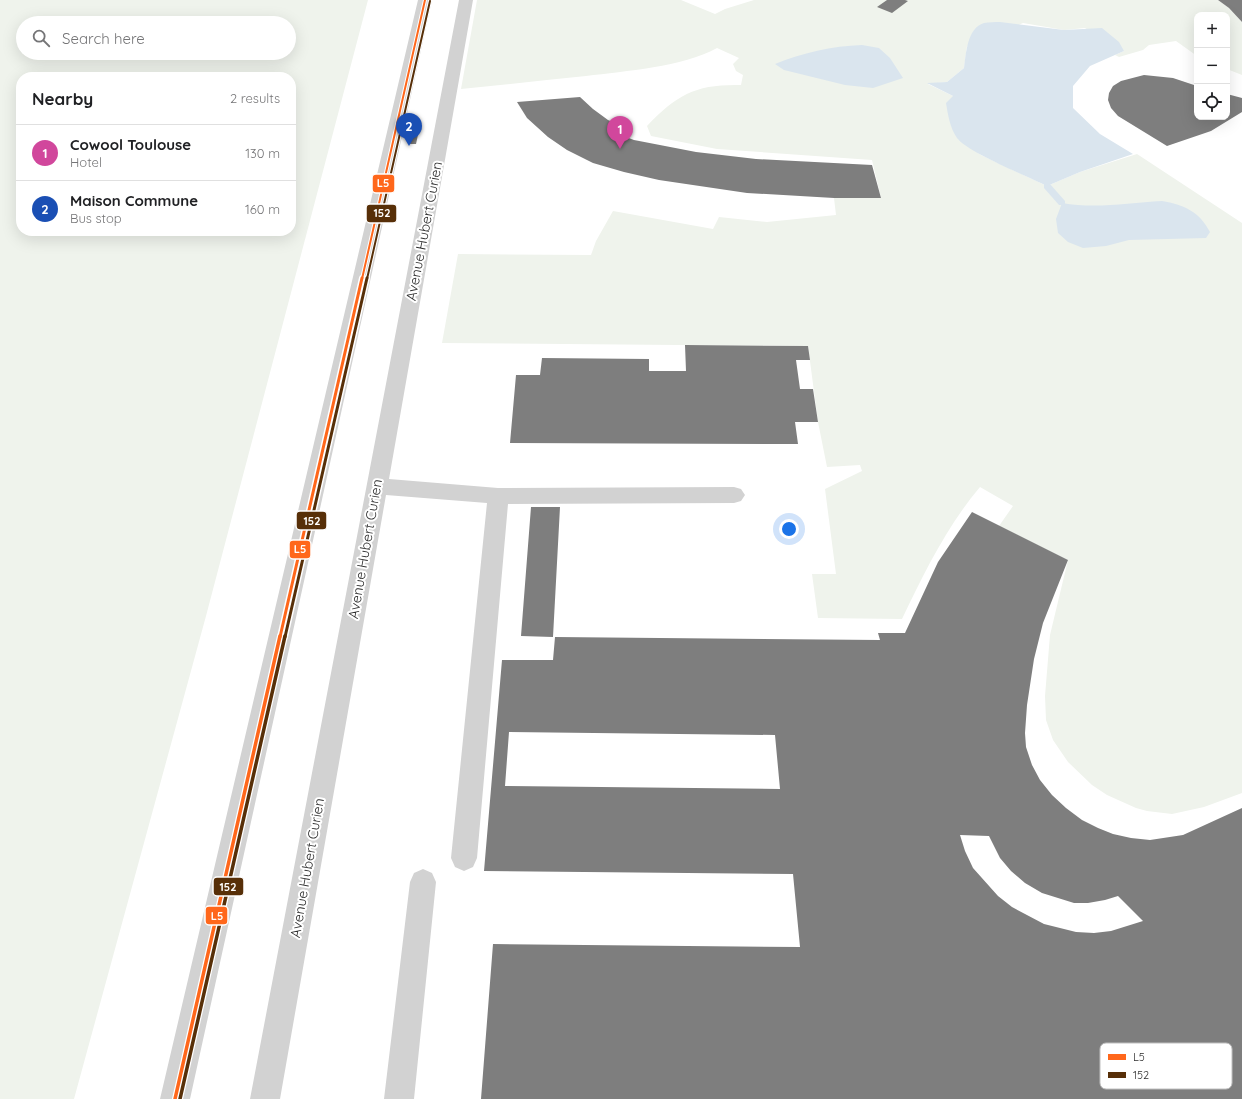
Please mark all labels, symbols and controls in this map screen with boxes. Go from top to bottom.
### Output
map controls [1194,12,1230,120]
button: + [1194,12,1230,48]
search box [16,16,296,60]
icon: search [30,27,52,49]
text: Search here [62,29,145,48]
button: − [1194,48,1230,84]
button: locate [1194,84,1230,120]
text: Nearby [32,88,93,109]
text: 2 results [230,90,280,106]
pin: 2 [396,113,422,146]
pin: 1 [607,116,633,149]
text: Cowool Toulouse [70,135,191,154]
text: 1 [42,145,48,161]
text: 130 m [245,145,280,161]
text: Hotel [70,154,102,170]
street label: Avenue Hubert Curien [402,160,446,302]
line badge: L5 [372,174,395,193]
text: L5 [377,176,389,190]
text: Maison Commune [70,191,198,210]
text: 2 [41,201,49,217]
text: 160 m [245,201,280,217]
line badge: 152 [366,204,397,223]
text: 152 [374,206,390,220]
text: Bus stop [70,210,122,226]
street label: Avenue Hubert Curien [344,478,386,620]
line badge: 152 [296,511,327,530]
text: 152 [304,514,320,528]
your location [779,519,799,539]
line badge: L5 [289,540,311,559]
text: L5 [294,542,306,556]
street label: Avenue Hubert Curien [286,797,328,939]
line badge: 152 [213,877,244,896]
text: 152 [220,880,236,894]
line badge: L5 [205,906,228,925]
text: L5 [211,909,223,923]
legend [1100,1043,1232,1089]
text: L5 [1133,1050,1145,1064]
text: 152 [1133,1068,1149,1082]

